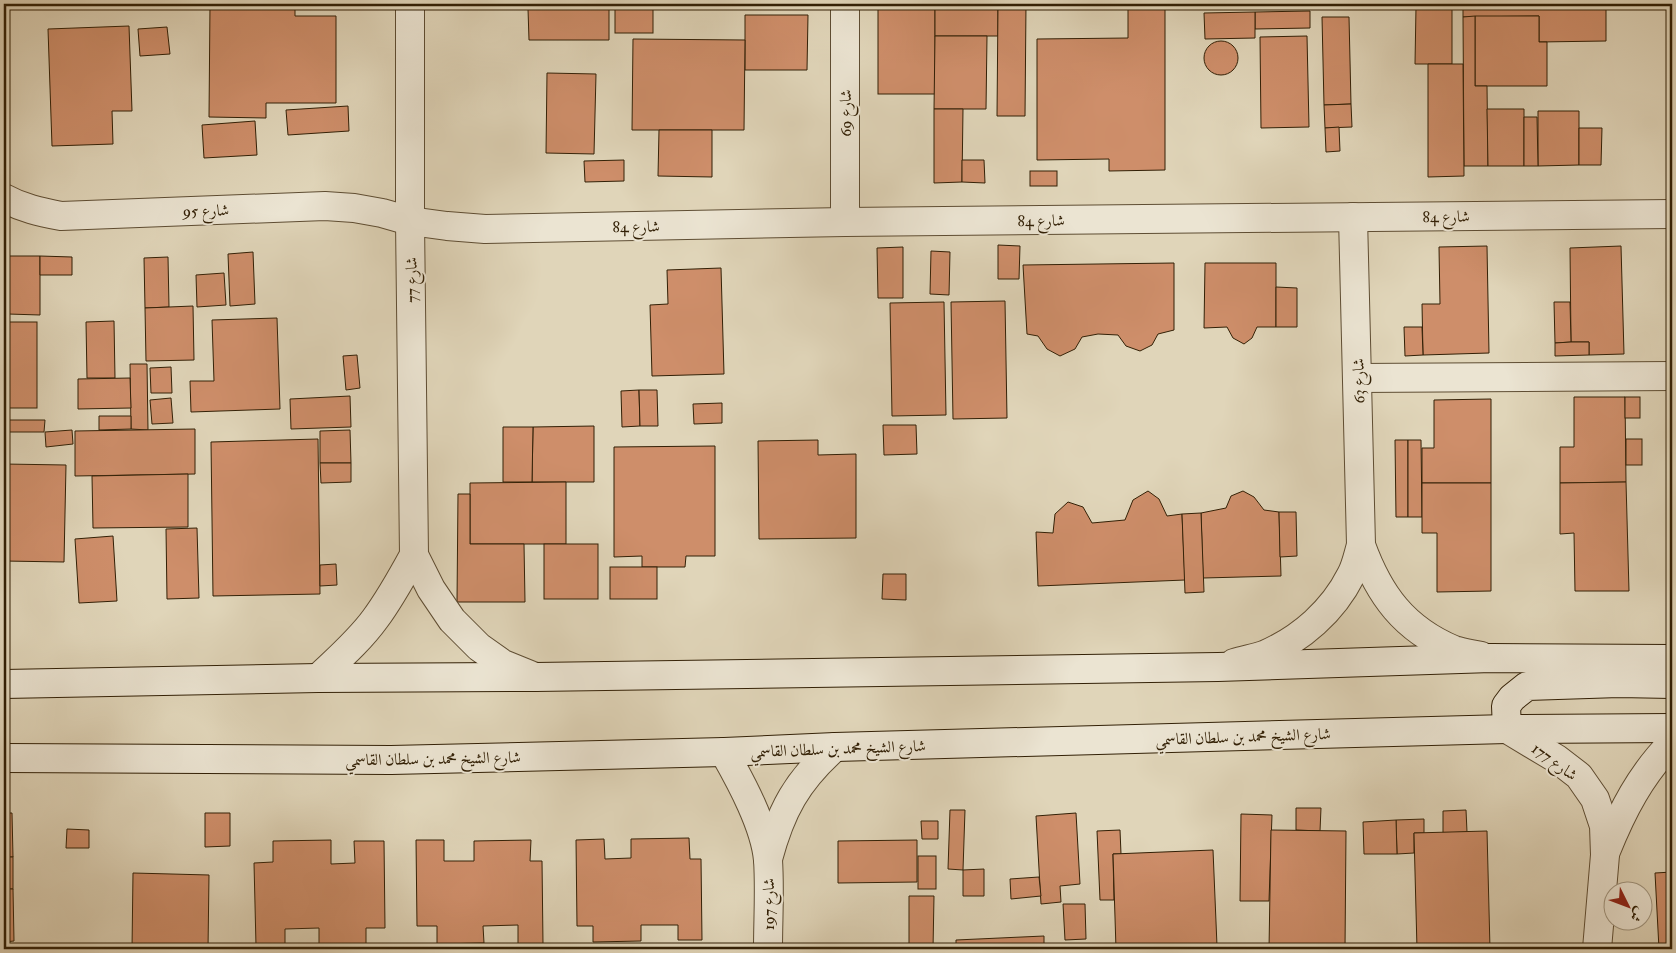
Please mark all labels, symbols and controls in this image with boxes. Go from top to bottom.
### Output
street label: شارع 69 [836,89,859,137]
street label: شارع 95 [182,200,230,225]
street label: شارع 84 [1422,207,1470,230]
street label: شارع 84 [1017,211,1065,234]
street label: شارع 84 [612,217,660,240]
street label: شارع 77 [402,257,425,303]
street label: شارع 63 [1349,358,1372,404]
street label: شارع الشيخ محمد بن سلطان القاسمي [1155,724,1331,755]
street label: شارع الشيخ محمد بن سلطان القاسمي [750,736,926,767]
street label: شارع 177 [1526,739,1581,787]
street label: شارع الشيخ محمد بن سلطان القاسمي [345,747,521,776]
street label: شارع 197 [759,878,782,930]
north arrow [1604,880,1654,930]
text: ش [1626,904,1648,925]

